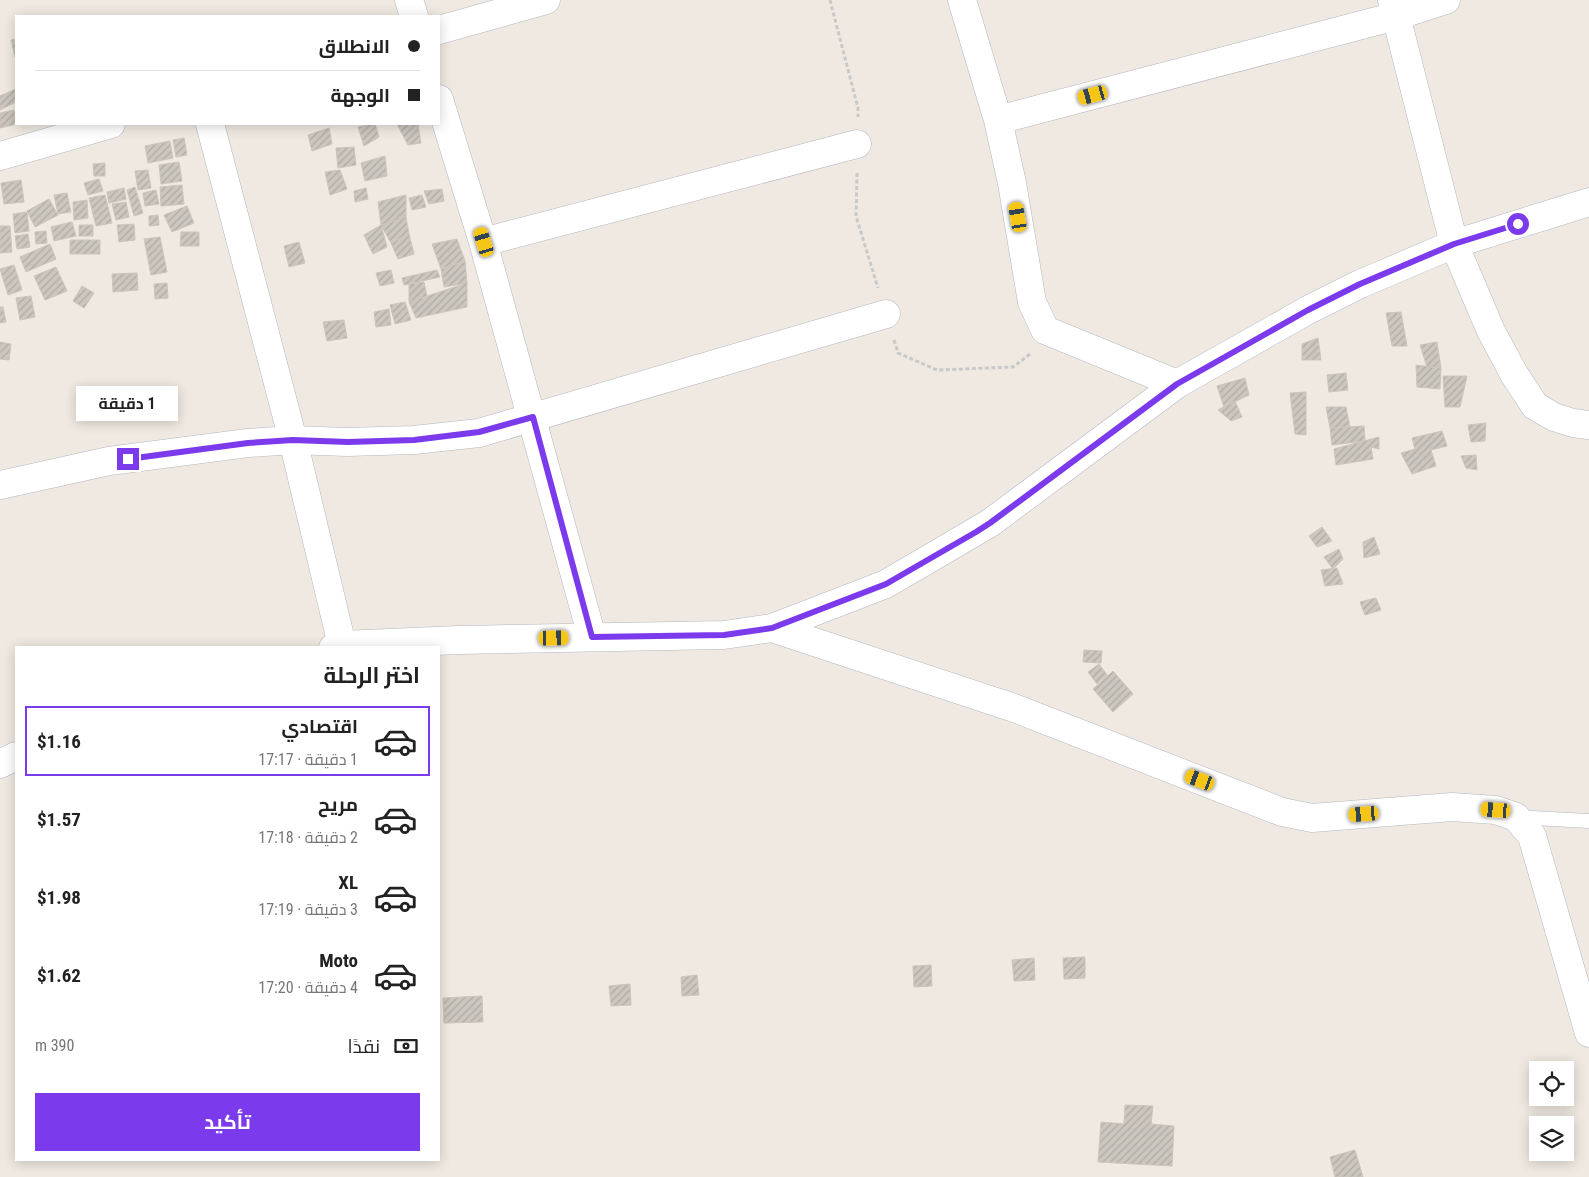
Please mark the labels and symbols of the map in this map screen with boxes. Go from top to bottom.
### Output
car [1076,84,1109,106]
car [1008,201,1027,233]
route start [1507,213,1529,235]
car [472,225,495,259]
callout: 1 دقيقة [77,386,179,422]
route end [117,448,139,470]
car [538,630,569,646]
car [1183,768,1216,792]
car [1480,801,1511,819]
car [1348,805,1379,823]

